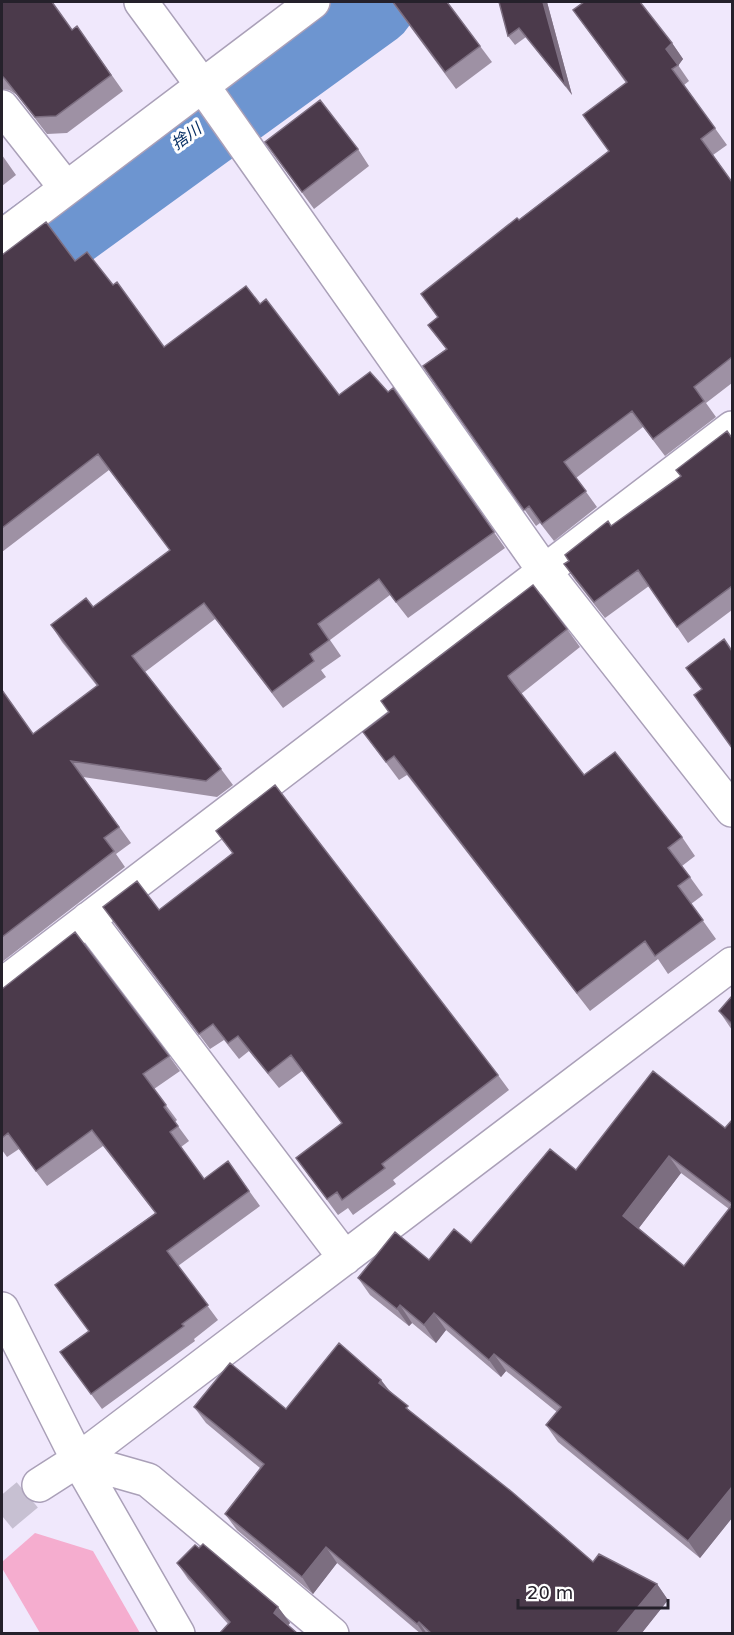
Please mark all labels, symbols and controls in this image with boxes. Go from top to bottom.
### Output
water label: 捨川 [168,118,206,153]
scale bar [518,1572,668,1610]
text: 20 m [527,1582,573,1603]

